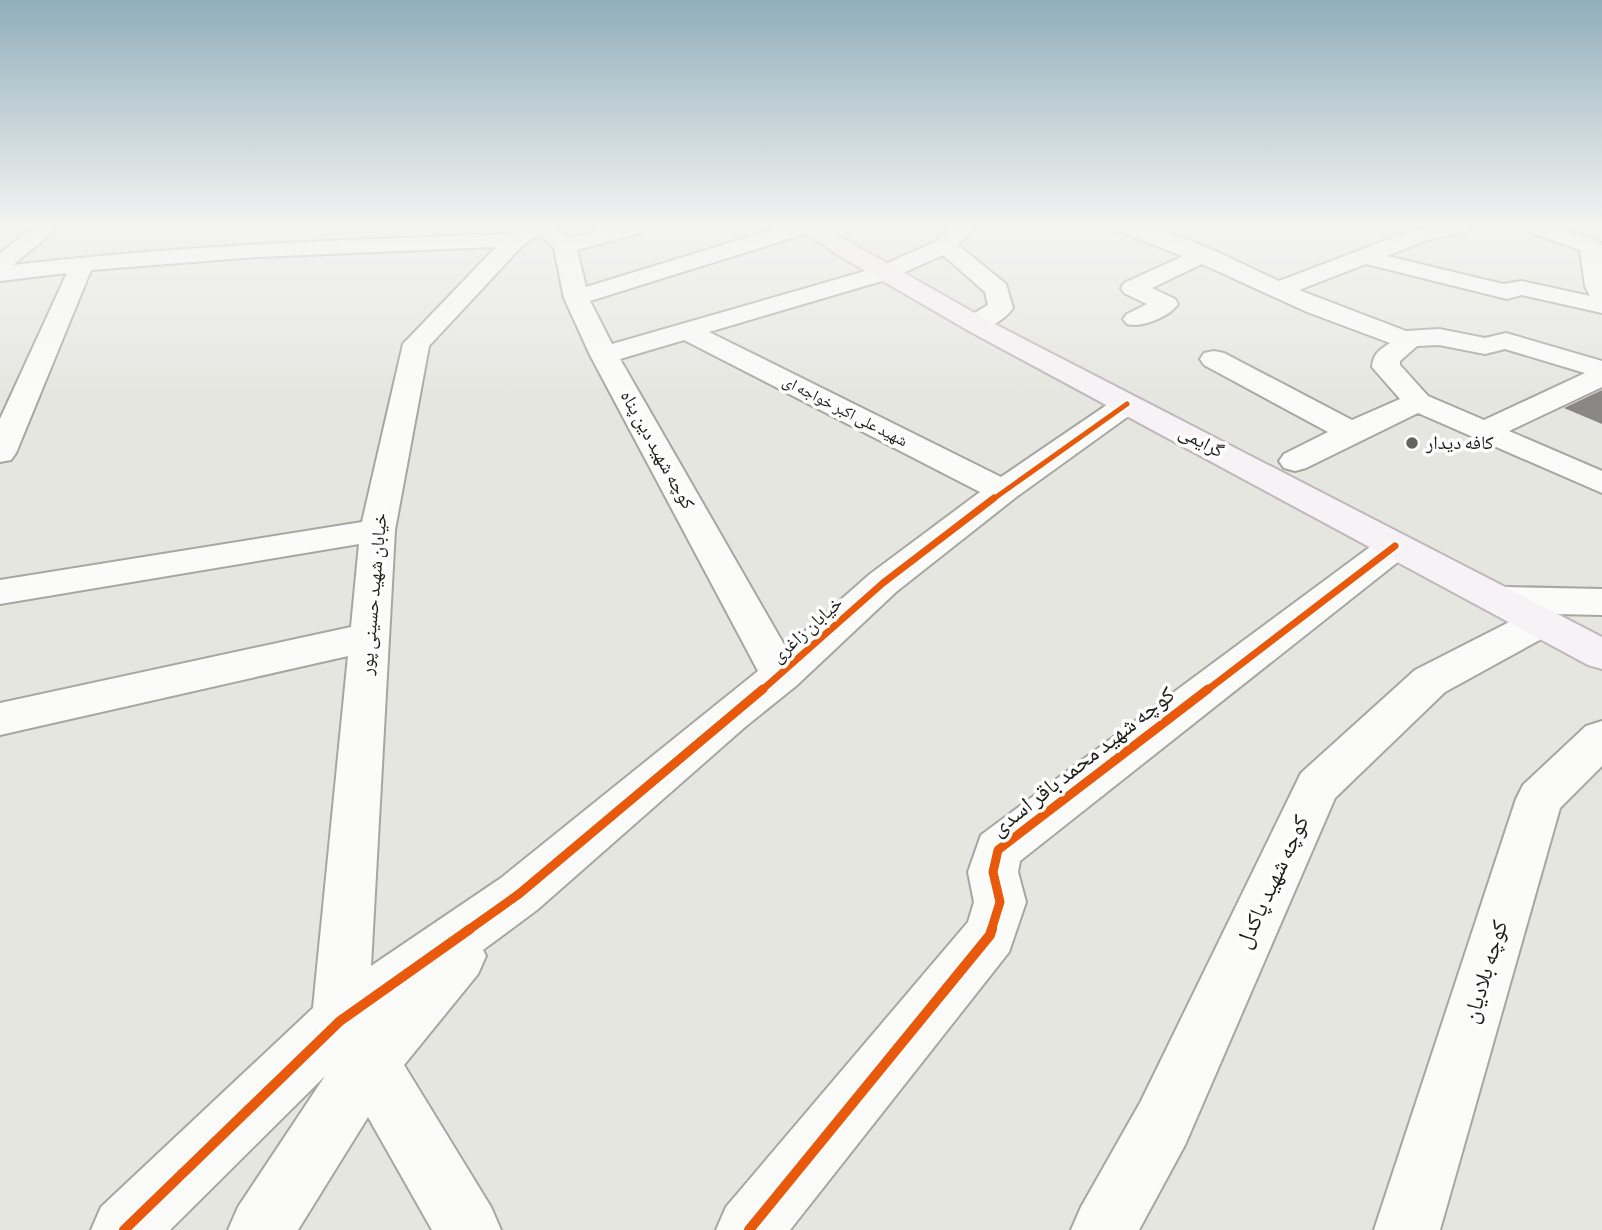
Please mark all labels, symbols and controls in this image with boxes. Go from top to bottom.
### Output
street label: شهید علی اکبر خواجه ای [779,373,910,451]
street label: کوچه شهید دین پناه [616,387,697,513]
street label: گرایمی [1175,422,1227,462]
place label: کافه دیدار [1425,434,1494,454]
marker: کافه دیدار [1404,435,1420,451]
street label: خیابان شهید حسینی پور [357,512,392,677]
street label: خیابان زاغری [768,593,847,668]
street label: کوچه شهید محمد باقر اسدی [987,683,1180,842]
street label: کوچه شهید پاکدل [1232,812,1315,953]
street label: کوچه بلادیان [1459,917,1514,1026]

